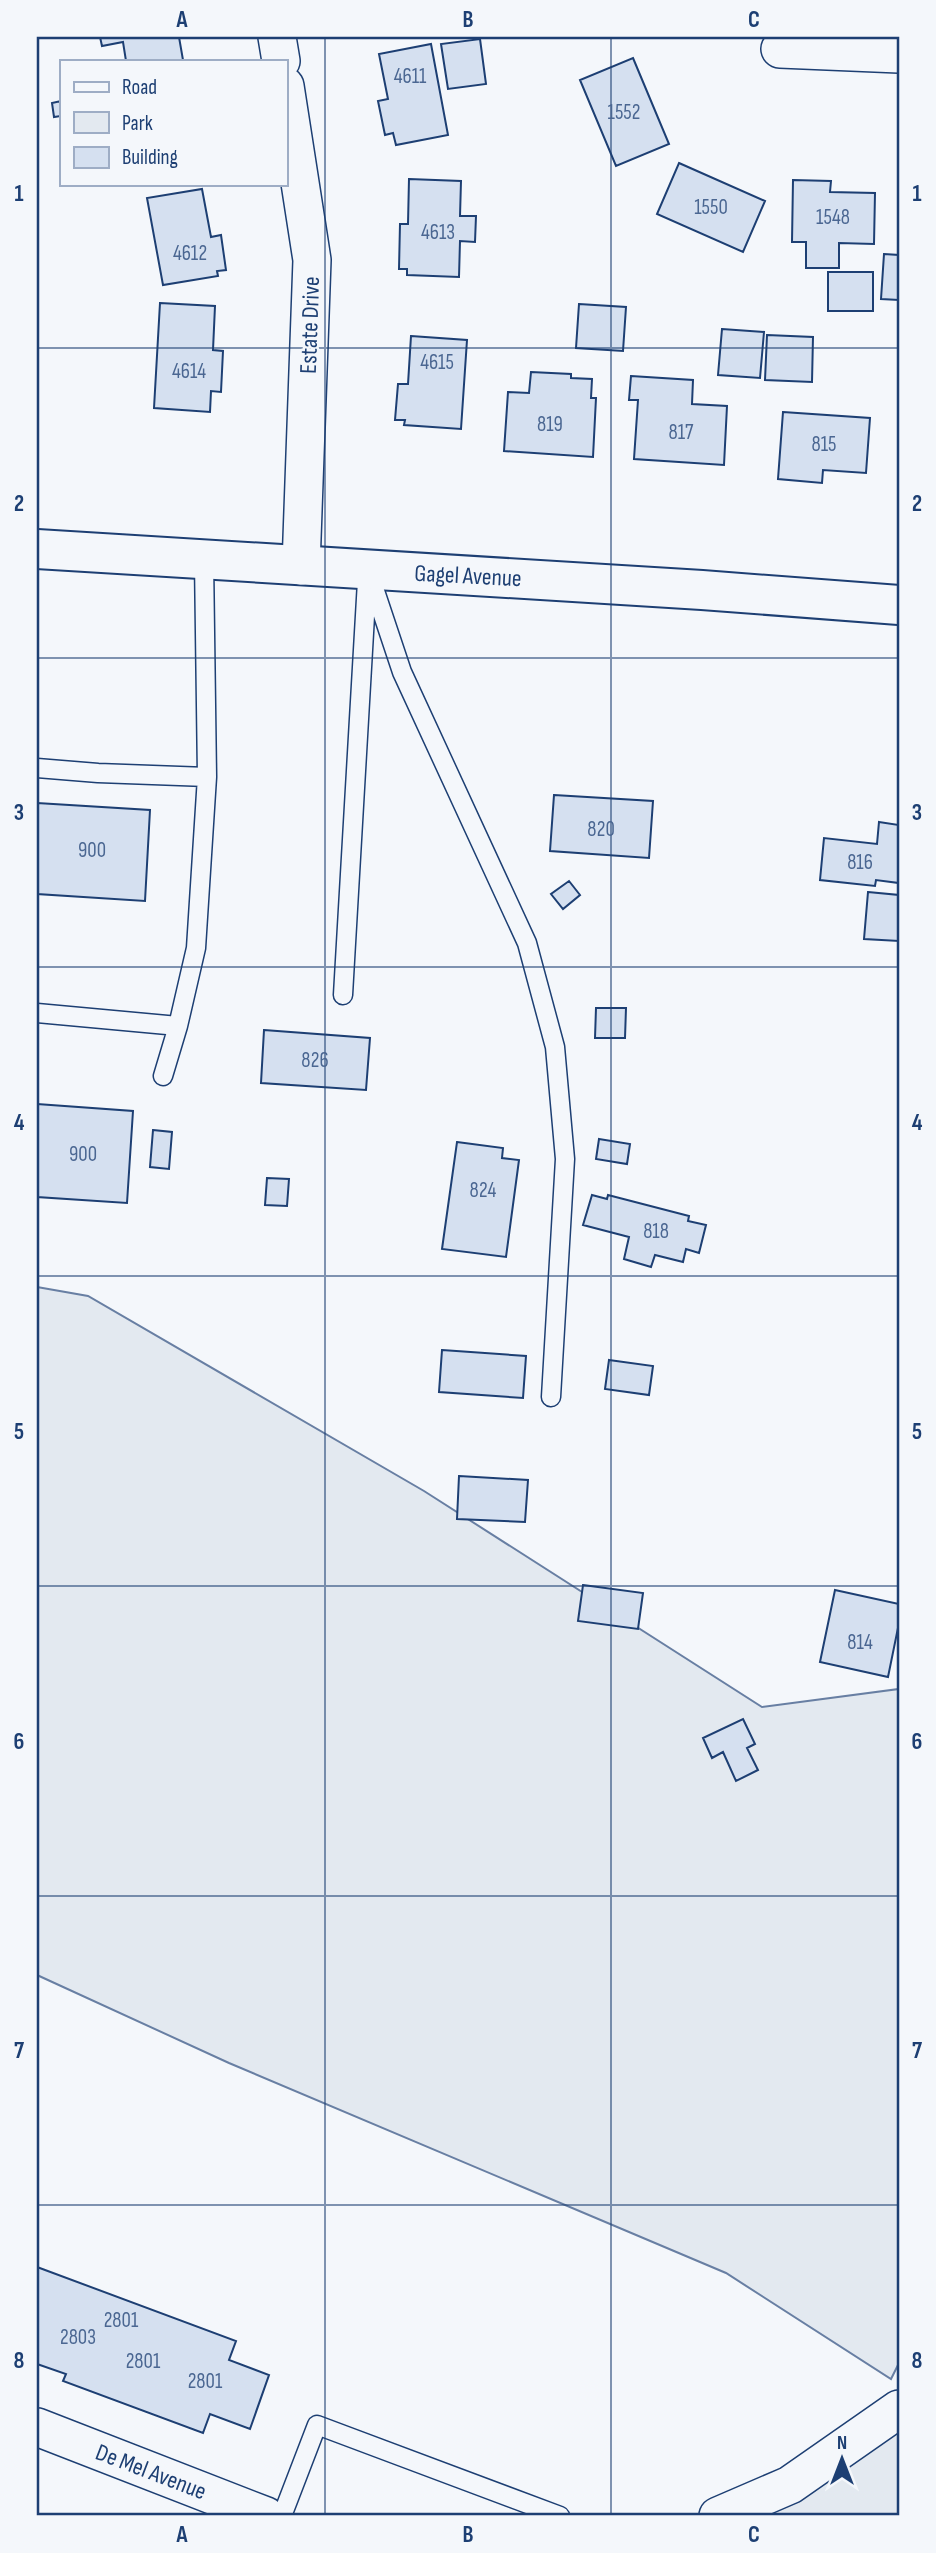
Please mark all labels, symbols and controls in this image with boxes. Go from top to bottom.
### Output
text: A [176,6,189,34]
text: B [463,6,474,34]
text: C [748,6,760,34]
legend [60,60,287,186]
house number: 4611 [394,64,427,89]
text: Road [122,75,157,100]
house number: 1552 [608,100,640,125]
text: Park [122,111,153,136]
text: Building [122,145,178,170]
text: 1 [14,180,24,208]
text: 1 [912,180,922,208]
house number: 1550 [694,195,728,220]
house number: 1548 [816,205,850,230]
house number: 4613 [421,220,455,245]
house number: 4612 [173,241,207,266]
street label: Estate Drive [294,276,326,374]
house number: 4615 [420,350,454,375]
house number: 4614 [172,359,206,384]
house number: 819 [537,412,563,437]
house number: 817 [669,420,694,445]
house number: 815 [812,432,836,457]
text: 2 [14,490,24,518]
text: 2 [912,490,922,518]
street label: Gagel Avenue [414,559,522,593]
text: 3 [14,799,24,827]
text: 3 [912,799,922,827]
house number: 820 [587,817,615,842]
house number: 900 [78,838,106,863]
house number: 816 [847,850,873,875]
house number: 826 [301,1048,329,1073]
text: 4 [14,1109,25,1137]
text: 4 [912,1109,923,1137]
house number: 900 [69,1142,97,1167]
house number: 824 [470,1178,497,1203]
house number: 818 [643,1219,669,1244]
text: 5 [14,1418,24,1446]
text: 5 [912,1418,922,1446]
house number: 814 [847,1630,873,1655]
text: 6 [14,1728,24,1756]
text: 6 [912,1728,922,1756]
text: 7 [14,2037,24,2065]
text: 7 [912,2037,922,2065]
house number: 2801 [104,2308,139,2333]
house number: 2803 [60,2325,96,2350]
text: 8 [14,2347,25,2375]
text: 8 [912,2347,923,2375]
house number: 2801 [126,2349,161,2374]
house number: 2801 [188,2369,223,2394]
north arrow [806,2424,876,2494]
text: N [837,2432,847,2455]
street label: De Mel Avenue [92,2438,210,2506]
text: A [176,2521,189,2549]
text: B [463,2521,474,2549]
text: C [748,2521,760,2549]

